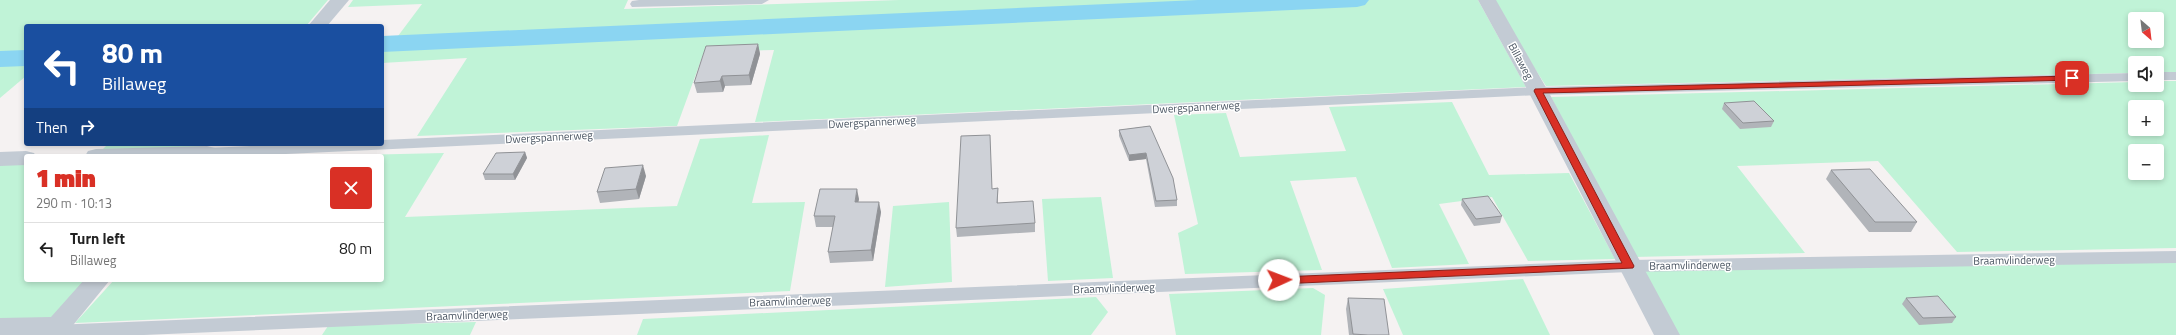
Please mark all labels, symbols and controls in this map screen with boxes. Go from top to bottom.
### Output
north arrow [2128,12,2164,48]
map controls [2128,12,2164,180]
text: 80 m [102,31,163,74]
icon: left [36,40,88,92]
street label: Billaweg [1504,40,1538,82]
button: sound [2128,56,2164,92]
pin [2055,61,2089,95]
icon: arrive [2061,67,2083,89]
text: Billaweg [102,70,166,97]
street label: Dwergspannerweg [1152,97,1240,117]
button: + [2128,100,2164,136]
street label: Dwergspannerweg [828,112,916,132]
text: Then [36,116,68,139]
icon: right [76,116,98,138]
street label: Dwergspannerweg [505,127,593,147]
button: − [2128,144,2164,180]
text: 1 min [36,160,96,196]
button: close [330,167,372,209]
text: 290 m · 10:13 [36,193,112,213]
text: Turn left [70,227,125,250]
text: 80 m [339,237,372,260]
icon: left [36,238,58,260]
text: Billaweg [70,250,116,270]
street label: Braamvlinderweg [1973,251,2055,269]
street label: Braamvlinderweg [1649,256,1731,274]
position arrow [1258,259,1300,301]
street label: Braamvlinderweg [1073,279,1155,297]
street label: Braamvlinderweg [749,292,831,310]
street label: Braamvlinderweg [426,306,508,324]

